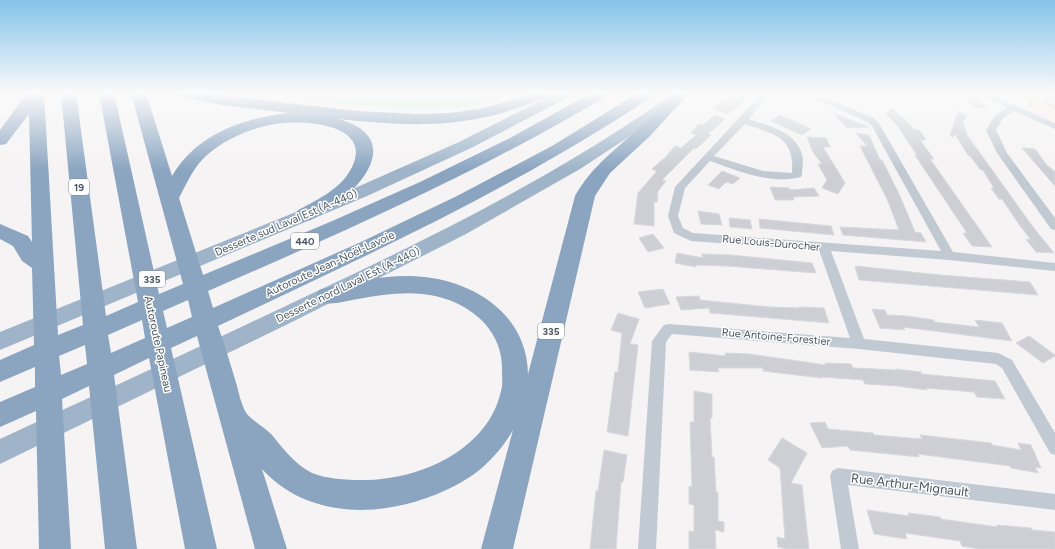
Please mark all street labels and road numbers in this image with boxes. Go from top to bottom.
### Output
road number: 19 [69,179,89,195]
street label: Desserte sud Laval Est (A-440) [213,187,359,259]
street label: Autoroute Jean-Noël-Lavoie [263,228,397,300]
street label: Rue Louis-Durocher [722,232,821,254]
road number: 440 [291,233,319,249]
street label: Desserte nord Laval Est (A-440) [274,244,422,326]
road number: 335 [139,271,165,287]
street label: Autoroute Papineau [141,295,175,393]
road number: 335 [538,323,564,339]
street label: Rue Antoine-Forestier [721,326,831,348]
street label: Rue Arthur-Mignault [850,470,970,500]

